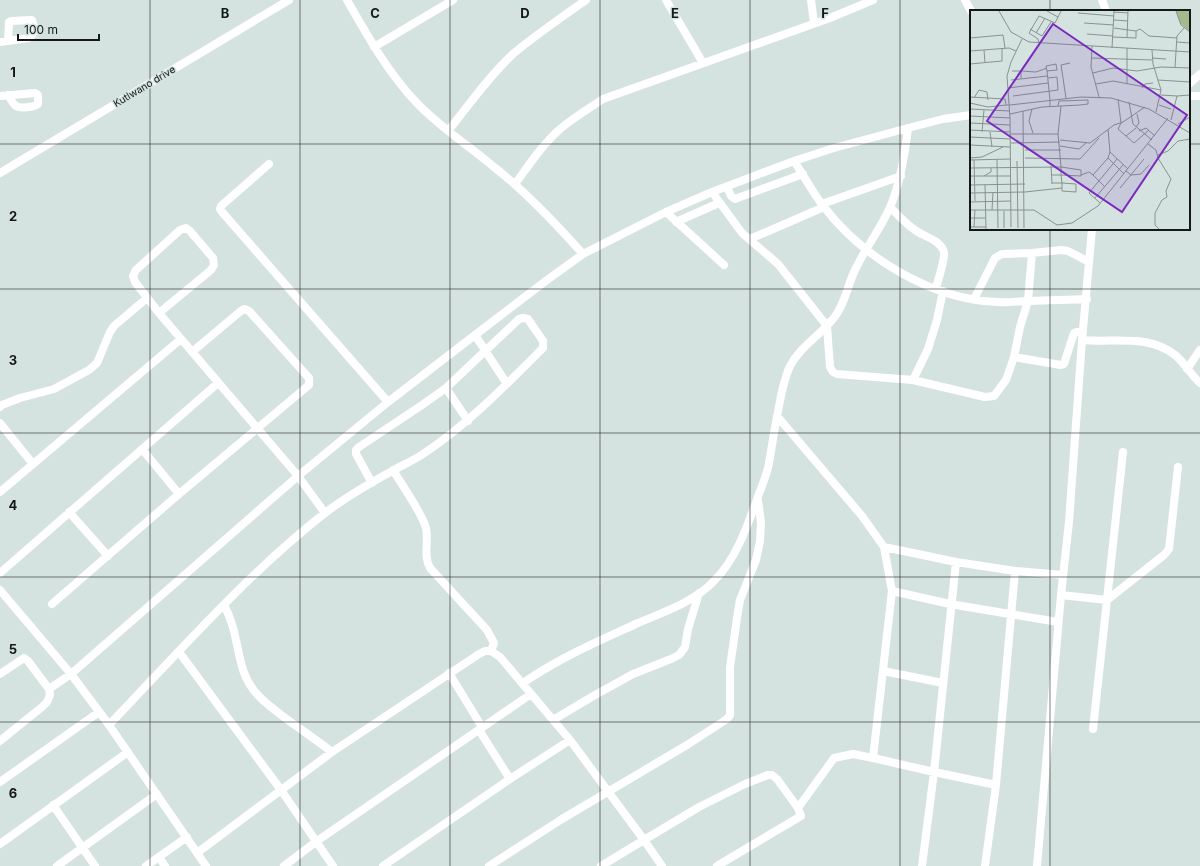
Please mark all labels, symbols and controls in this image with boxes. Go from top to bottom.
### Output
text: B [221,5,230,21]
text: C [370,5,380,21]
text: D [520,5,530,21]
text: E [671,5,679,21]
text: F [821,5,829,21]
inset map [970,10,1190,230]
scale bar [18,16,99,42]
text: 100 m [24,22,58,37]
street label: Kutlwano drive [111,63,177,109]
text: 1 [10,64,16,80]
text: 2 [9,208,17,224]
text: 3 [9,352,17,368]
text: 4 [9,497,18,513]
text: 5 [9,641,17,657]
text: 6 [9,785,17,801]

